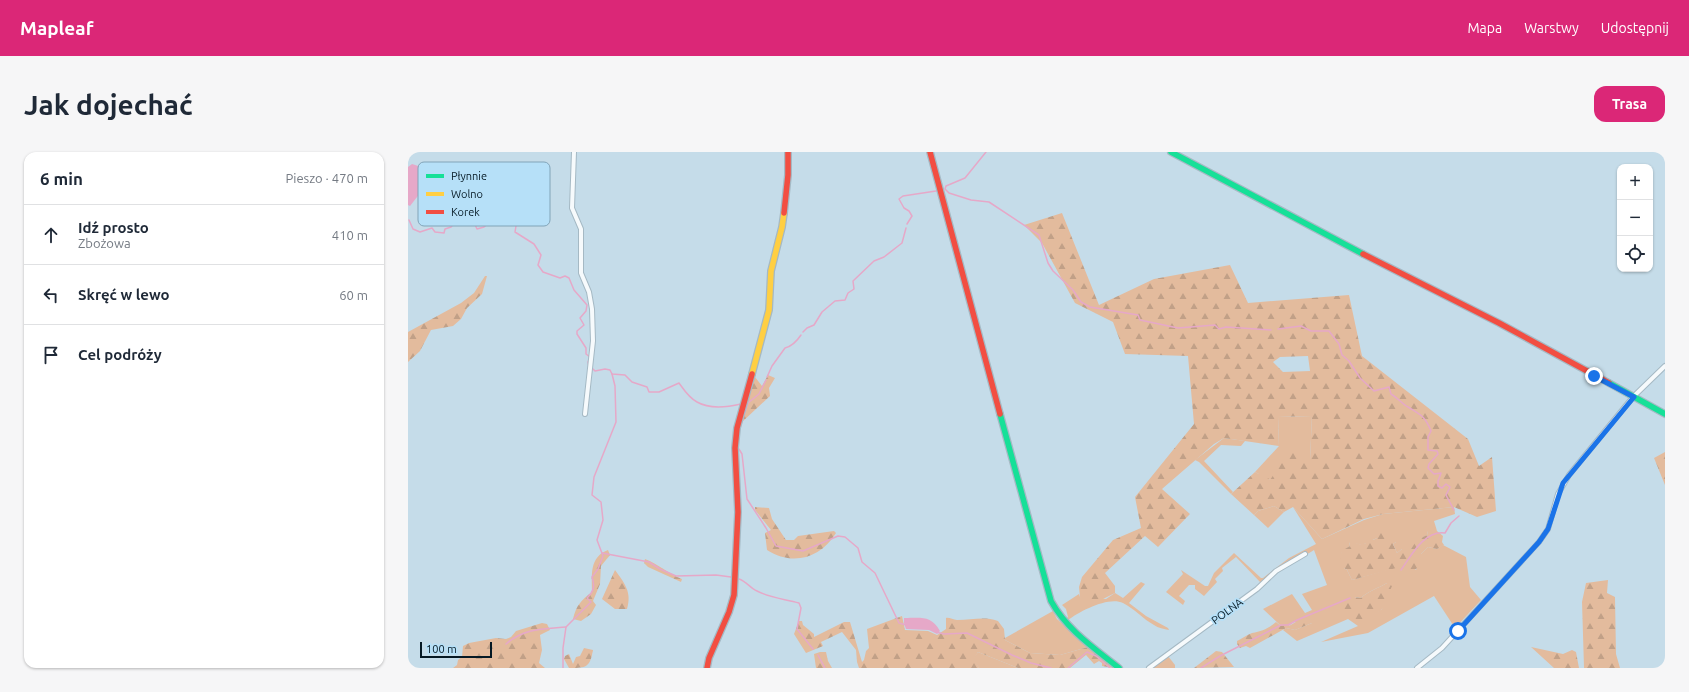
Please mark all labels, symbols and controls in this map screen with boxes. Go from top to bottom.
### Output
text: Mapleaf [20,17,93,39]
text: Mapa [1467,20,1502,36]
text: Warstwy [1524,20,1579,36]
text: Udostępnij [1601,20,1669,36]
button: Trasa [1594,86,1665,122]
text: Jak dojechać [24,89,193,120]
legend [418,162,550,226]
map controls [1617,164,1653,272]
button: + [1617,164,1653,200]
text: 6 min [40,169,83,188]
text: Płynnie [451,170,487,182]
text: Pieszo · 470 m [285,171,368,185]
text: Wolno [451,188,483,200]
button: − [1617,200,1653,236]
text: Korek [451,206,480,218]
text: Idź prosto [78,219,149,236]
icon: ahead [40,224,62,246]
text: 410 m [332,228,368,242]
text: Zbożowa [78,236,131,250]
button: locate [1617,236,1653,272]
icon: left [40,284,62,306]
text: Skręć w lewo [78,286,170,303]
text: 60 m [339,288,368,302]
icon: arrive [40,344,62,366]
text: Cel podróży [78,346,162,363]
route end [1585,367,1603,385]
street label: POLNA [1209,595,1246,626]
route start [1449,622,1467,640]
scale bar [420,640,492,659]
text: 100 m [426,643,457,655]

